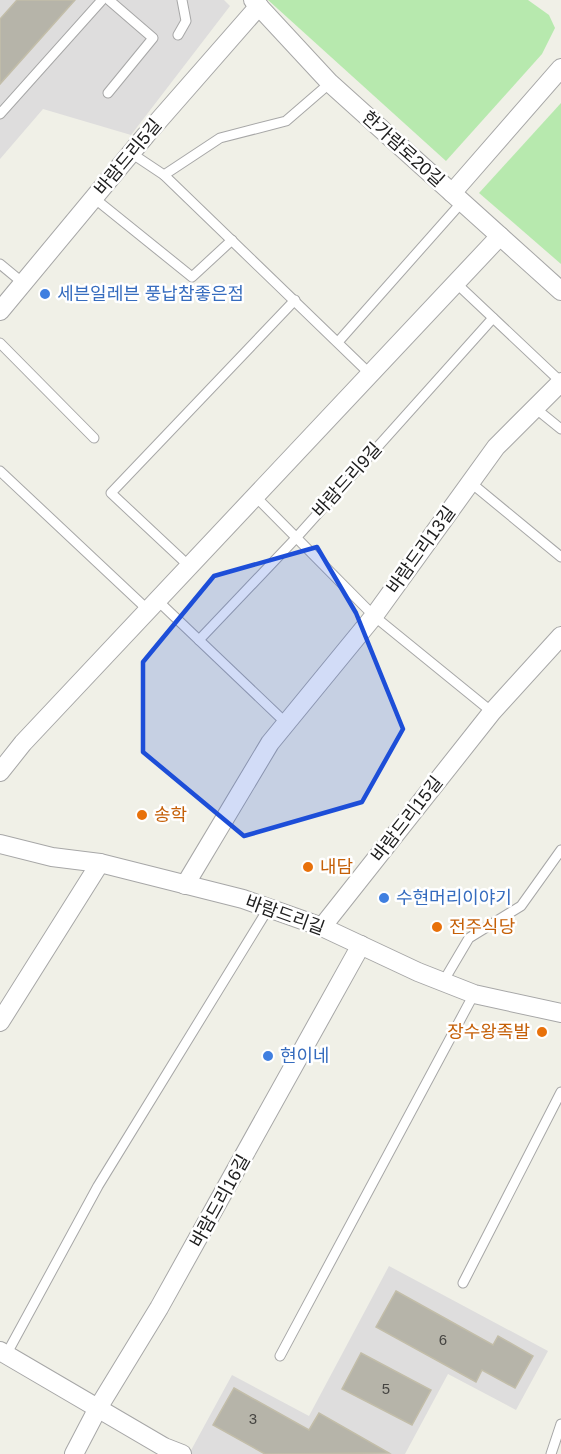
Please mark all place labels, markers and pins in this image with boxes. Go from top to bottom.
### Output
place label: 세븐일레븐 풍납참좋은점 [57,284,244,304]
marker: 세븐일레븐 풍납참좋은점 [38,287,52,301]
place label: 송학 [154,805,187,825]
marker: 송학 [135,808,149,822]
place label: 내담 [320,857,353,877]
marker: 내담 [301,860,315,874]
place label: 수현머리이야기 [396,888,512,908]
marker: 수현머리이야기 [377,891,391,905]
place label: 전주식당 [449,917,515,937]
marker: 전주식당 [430,920,444,934]
place label: 장수왕족발 [447,1022,530,1042]
marker: 장수왕족발 [535,1025,549,1039]
place label: 현이네 [280,1046,330,1066]
marker: 현이네 [261,1049,275,1063]

